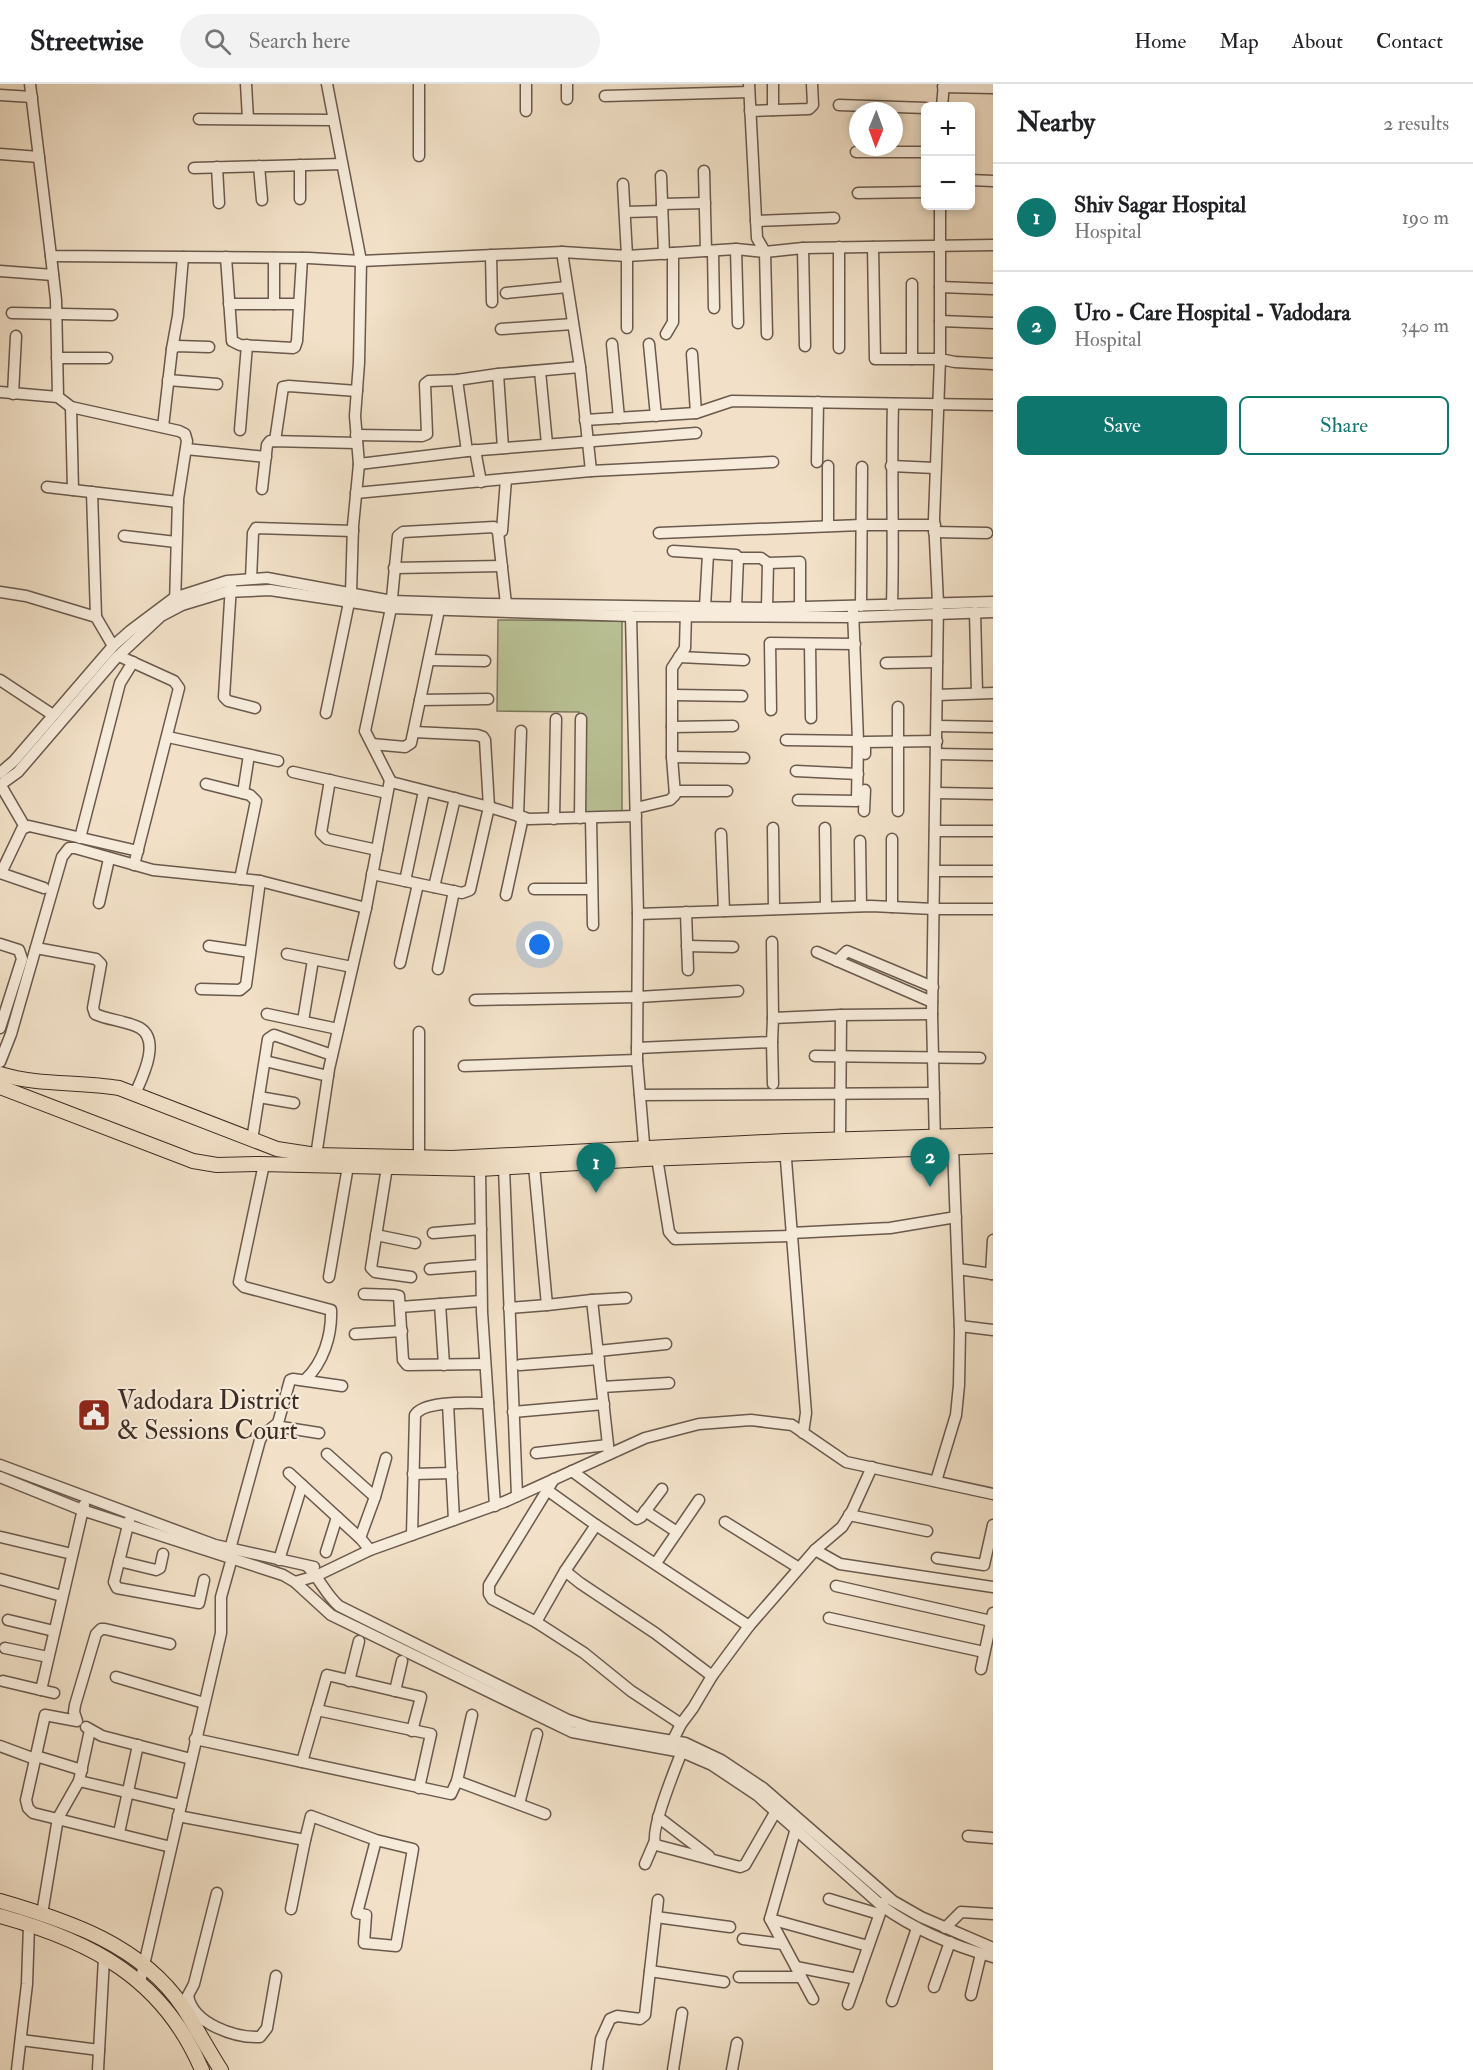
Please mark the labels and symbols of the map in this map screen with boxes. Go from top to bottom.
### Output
north arrow [849,102,903,156]
your location [525,930,554,959]
pin: 2 [910,1138,950,1187]
pin: 1 [576,1144,616,1193]
place label: Vadodara District & Sessions Court [117,1385,299,1447]
public building icon: Vadodara District & Sessions Court [76,1397,112,1433]

